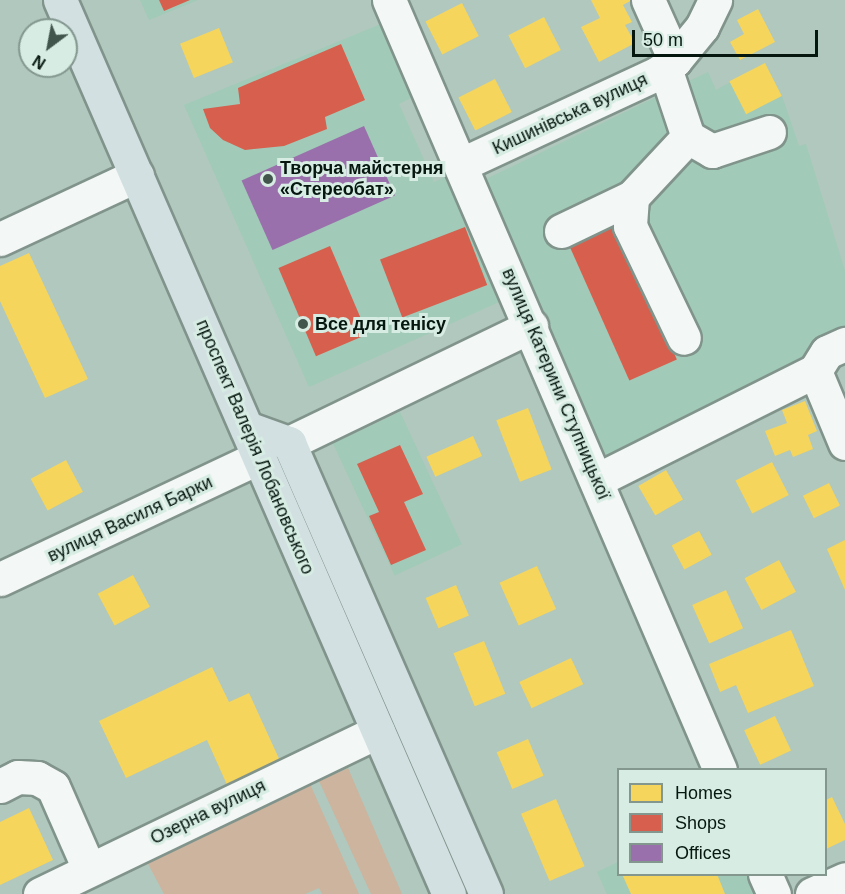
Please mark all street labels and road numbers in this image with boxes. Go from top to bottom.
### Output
street label: Кишинівська вулиця [489,69,651,159]
street label: вулиця Катерини Ступницької [497,265,615,503]
street label: проспект Валерія Лобановського [191,316,319,578]
street label: вулиця Василя Барки [44,471,216,567]
street label: Озерна вулиця [147,775,269,849]

